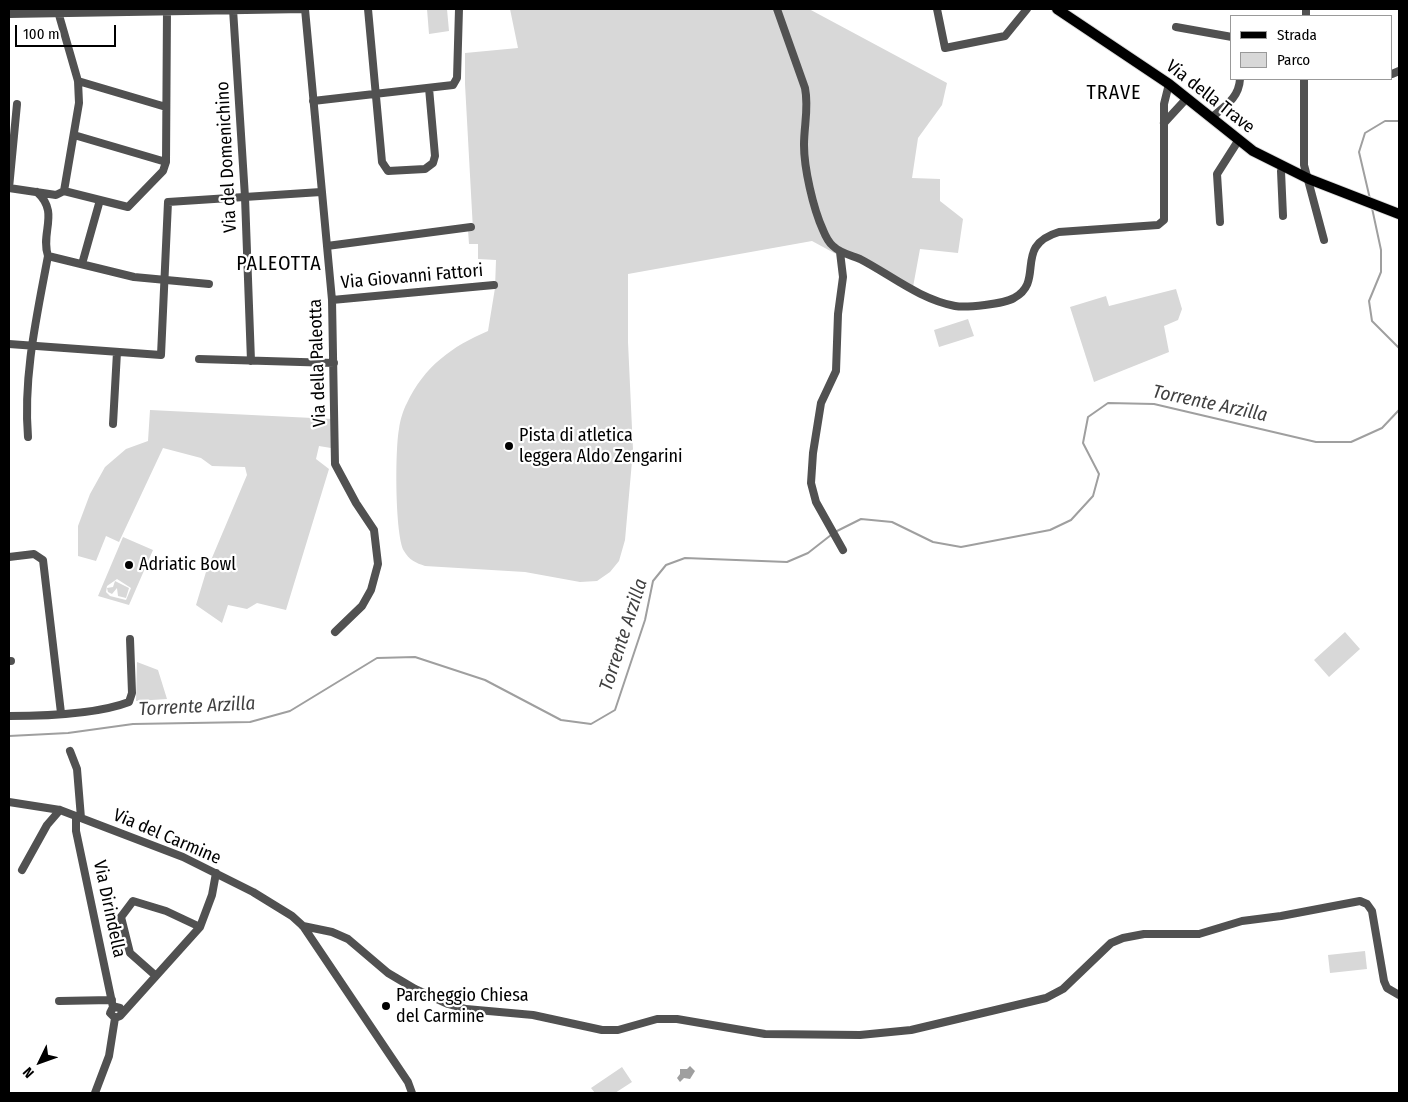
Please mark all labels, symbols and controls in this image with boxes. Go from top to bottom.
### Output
scale bar [18,15,119,47]
legend [1230,15,1393,80]
text: 100 m [23,25,60,43]
text: Strada [1277,26,1317,44]
text: Parco [1277,51,1310,69]
street label: Via della Trave [1161,56,1259,138]
street label: Via del Domenichino [212,81,242,233]
district label: TRAVE [1086,81,1142,105]
district label: PALEOTTA [235,252,323,276]
street label: Via Giovanni Fattori [340,260,484,294]
street label: Via della Paleotta [305,298,331,428]
water label: Torrente Arzilla [1151,381,1269,427]
place label: Pista di atletica leggera Aldo Zengarini [519,425,683,468]
marker: Pista di atletica leggera Aldo Zengarini [503,440,515,452]
place label: Adriatic Bowl [139,554,236,576]
marker: Adriatic Bowl [123,559,135,571]
water label: Torrente Arzilla [595,576,653,694]
water label: Torrente Arzilla [138,693,256,721]
street label: Via del Carmine [110,805,224,869]
street label: Via Dirindella [88,858,130,960]
place label: Parcheggio Chiesa del Carmine [396,985,529,1028]
marker: Parcheggio Chiesa del Carmine [380,1000,392,1012]
north arrow [15,1037,65,1087]
text: N [19,1064,38,1081]

